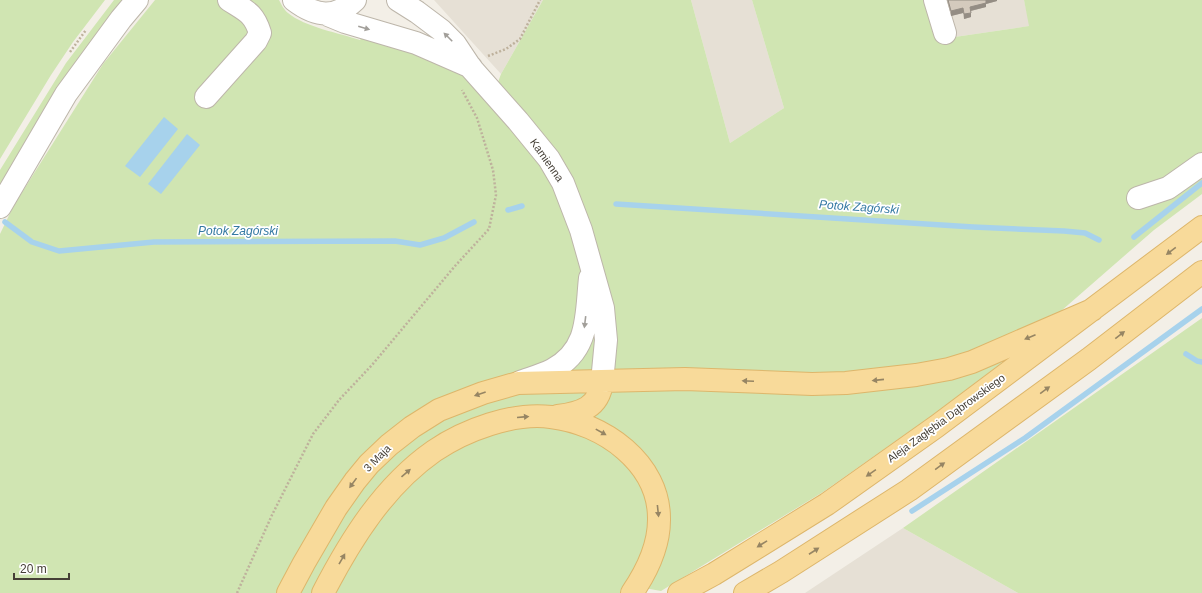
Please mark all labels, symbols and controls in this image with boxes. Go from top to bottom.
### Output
one-way arrow [359,25,371,31]
one-way arrow [443,32,453,42]
street label: Kamienna [528,136,567,184]
water label: Potok Zagórski [819,197,900,217]
water label: Potok Zagórski [198,224,278,238]
one-way arrow [1165,246,1176,255]
one-way arrow [582,316,588,328]
one-way arrow [1114,331,1125,339]
one-way arrow [1024,334,1036,340]
street label: Aleja Zagłębia Dąbrowskiego [885,371,1007,465]
one-way arrow [872,377,884,384]
one-way arrow [741,378,754,384]
one-way arrow [1040,386,1051,394]
one-way arrow [474,391,486,397]
one-way arrow [517,414,529,421]
one-way arrow [595,429,607,436]
street label: 3 Maja [361,441,394,474]
one-way arrow [935,462,946,471]
one-way arrow [401,469,412,478]
one-way arrow [866,469,876,477]
one-way arrow [350,478,358,488]
one-way arrow [655,505,662,517]
one-way arrow [757,540,767,548]
one-way arrow [809,547,819,555]
one-way arrow [338,553,345,565]
scale bar [14,555,69,581]
text: 20 m [20,562,47,576]

